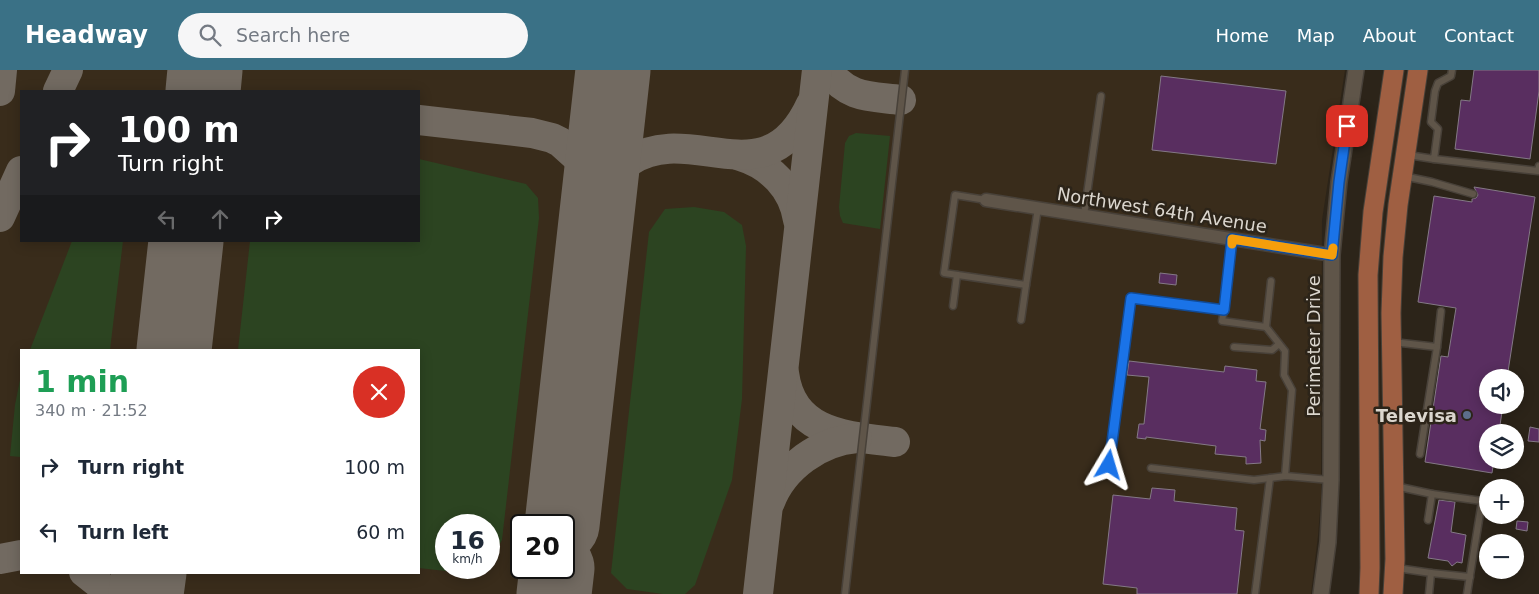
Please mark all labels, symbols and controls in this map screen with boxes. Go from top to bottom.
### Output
search box [178,13,528,58]
text: Headway [25,21,148,49]
icon: search [196,21,224,49]
text: Search here [236,24,350,46]
text: Home [1216,25,1269,46]
text: Map [1297,25,1335,46]
text: About [1363,25,1416,46]
text: Contact [1444,25,1514,46]
pin [1326,105,1368,147]
icon: right [35,110,100,175]
text: 100 m [118,110,240,150]
icon: arrive [1333,112,1361,140]
text: Turn right [118,151,223,176]
street label: Northwest 64th Avenue [1056,183,1268,237]
icon: left [153,205,181,233]
icon: ahead [206,205,234,233]
icon: right [259,205,287,233]
street label: Perimeter Drive [1303,275,1324,417]
text: 1 min [35,364,129,399]
button: close [353,366,405,418]
map controls [1479,369,1524,579]
button: sound [1479,369,1524,414]
text: 340 m · 21:52 [35,401,148,420]
place label: Televisa [1376,405,1457,426]
marker: Televisa [1461,409,1473,421]
button: layers [1479,424,1524,469]
position arrow [1082,438,1134,490]
icon: right [35,453,63,481]
text: Turn right [78,456,184,478]
text: 100 m [344,456,405,478]
button: + [1479,479,1524,524]
speed limit sign: 20 [510,514,575,579]
icon: left [35,518,63,546]
text: Turn left [78,521,169,543]
text: 60 m [356,521,405,543]
text: 16 [450,526,485,555]
button: − [1479,534,1524,579]
text: km/h [452,552,483,566]

